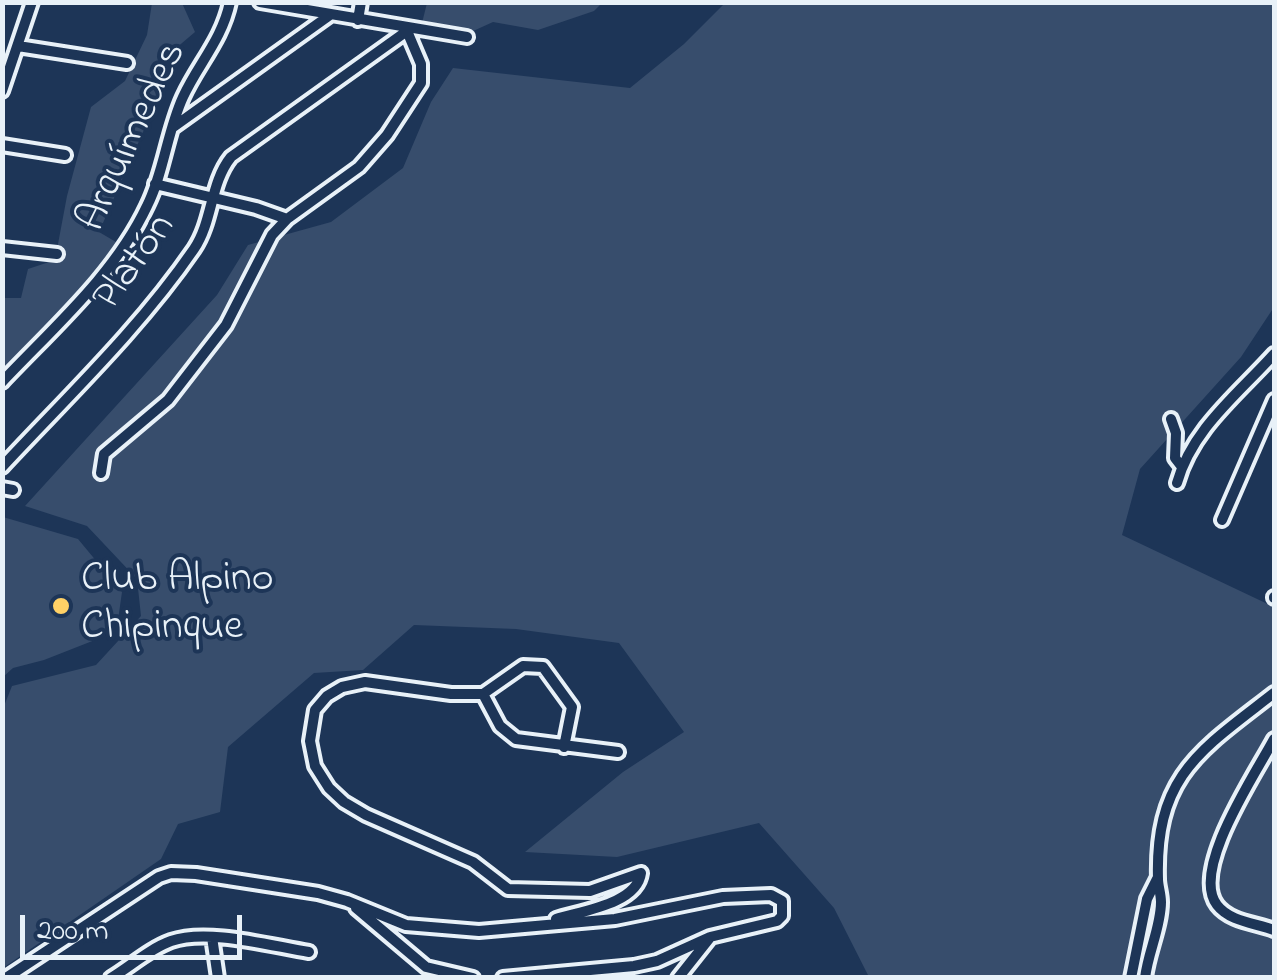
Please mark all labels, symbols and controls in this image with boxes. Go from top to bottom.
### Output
street label: Arquímedes [69,35,201,241]
street label: Platón [85,205,189,323]
place label: Club Alpino Chipinque [81,557,274,656]
marker: Club Alpino Chipinque [50,595,72,617]
scale bar [25,895,248,957]
text: 200 m [37,910,109,954]

